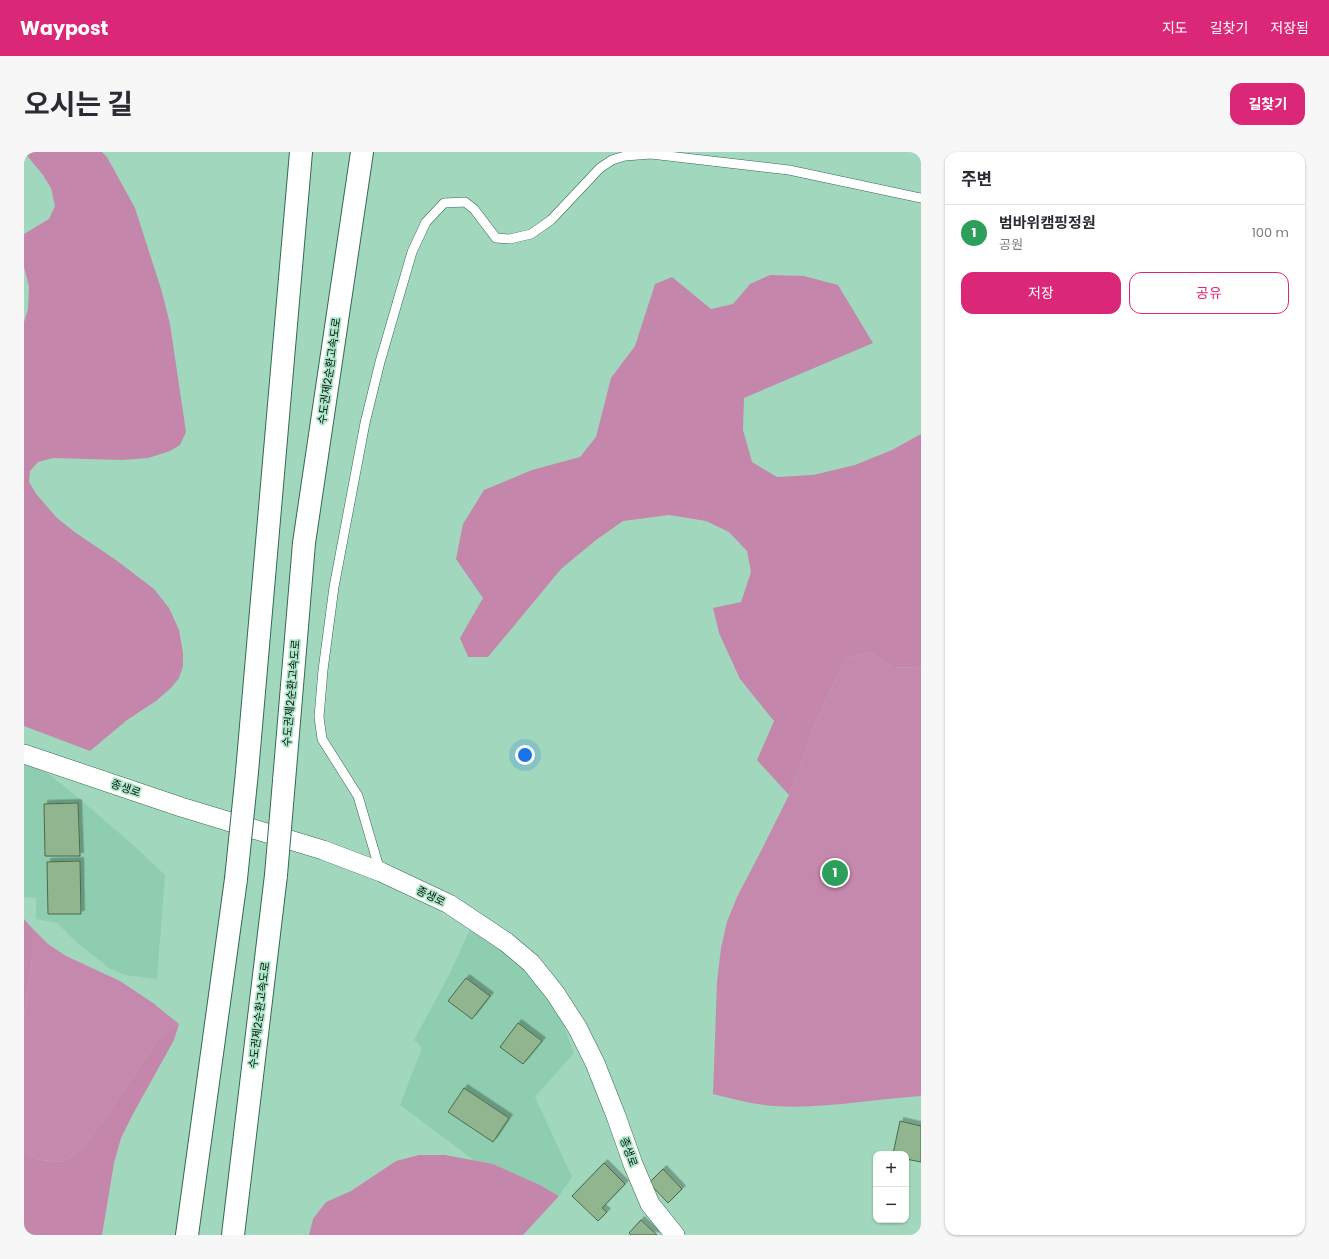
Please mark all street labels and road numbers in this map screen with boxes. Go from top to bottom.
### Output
street label: 수도권제2순환고속도로 [314,317,344,425]
street label: 수도권제2순환고속도로 [278,639,304,747]
street label: 종생로 [109,775,143,801]
street label: 종생로 [414,882,448,910]
street label: 수도권제2순환고속도로 [245,961,273,1069]
street label: 종생로 [616,1135,642,1169]

